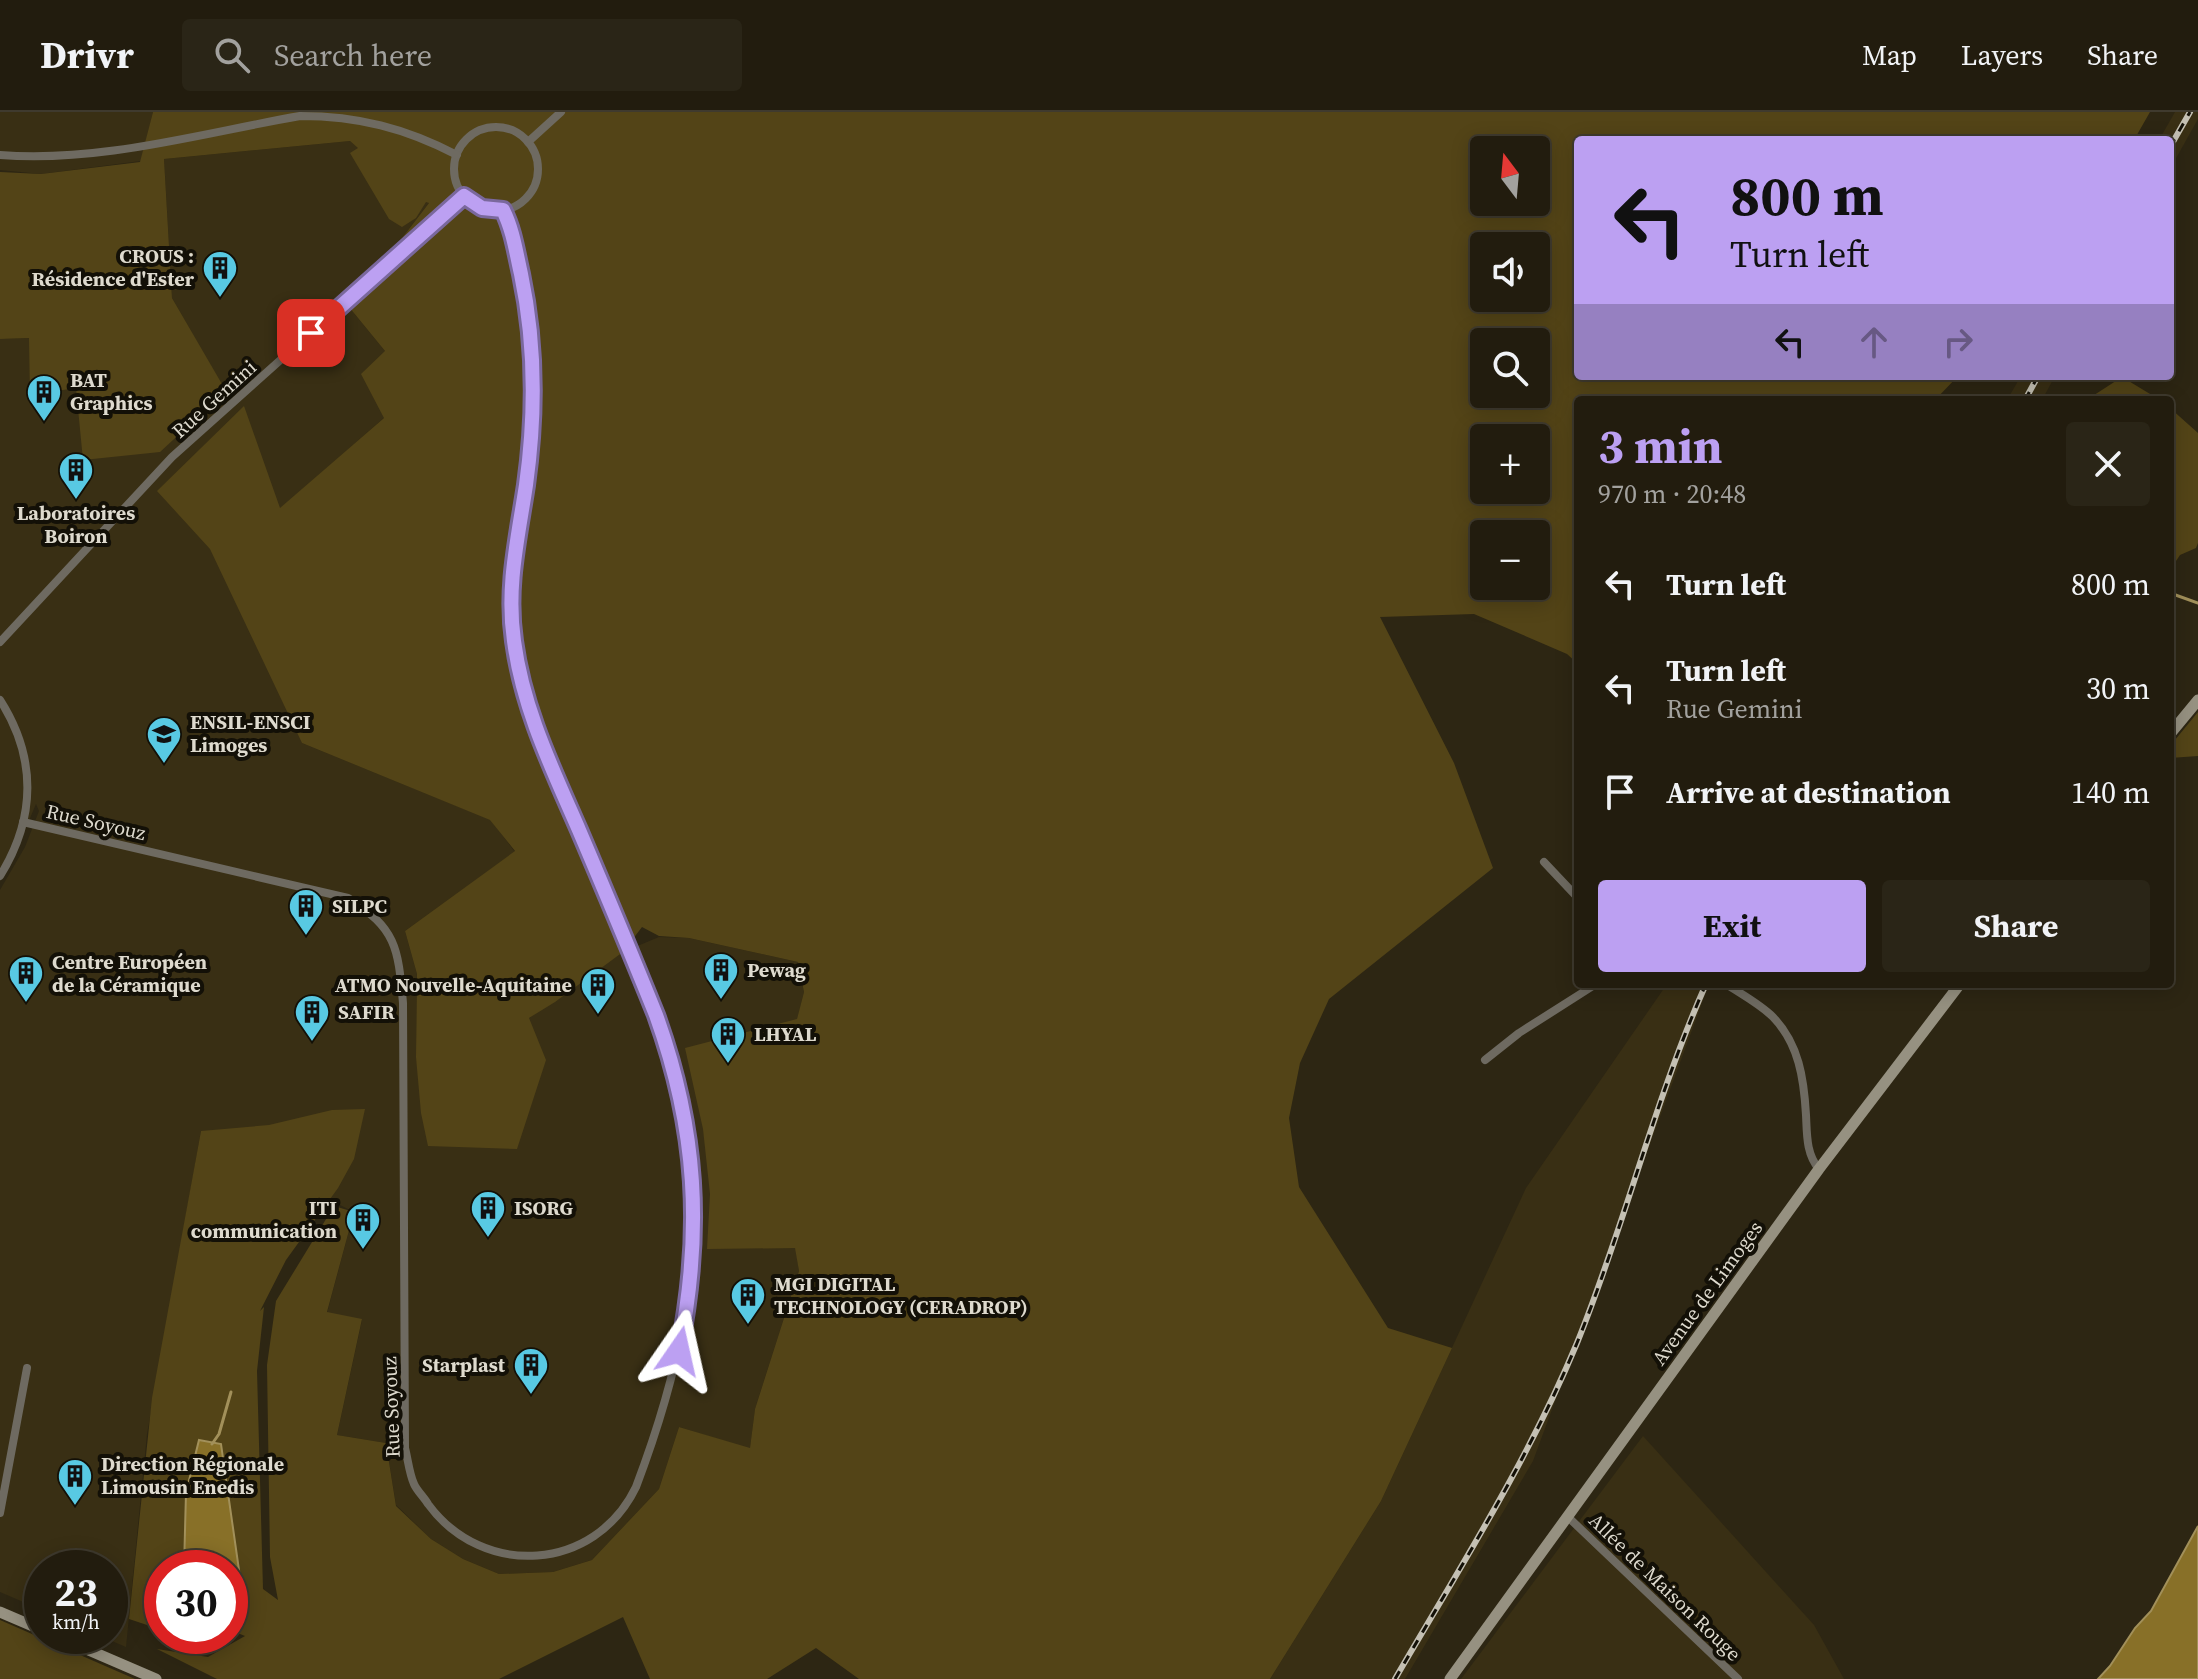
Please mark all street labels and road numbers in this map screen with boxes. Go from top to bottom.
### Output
street label: Rue Gemini [166,353,262,445]
street label: Rue Soyouz [43,797,149,847]
street label: Avenue de Limoges [1645,1215,1769,1371]
street label: Rue Soyouz [375,1356,407,1458]
street label: Allée de Maison Rouge [1583,1507,1747,1667]

